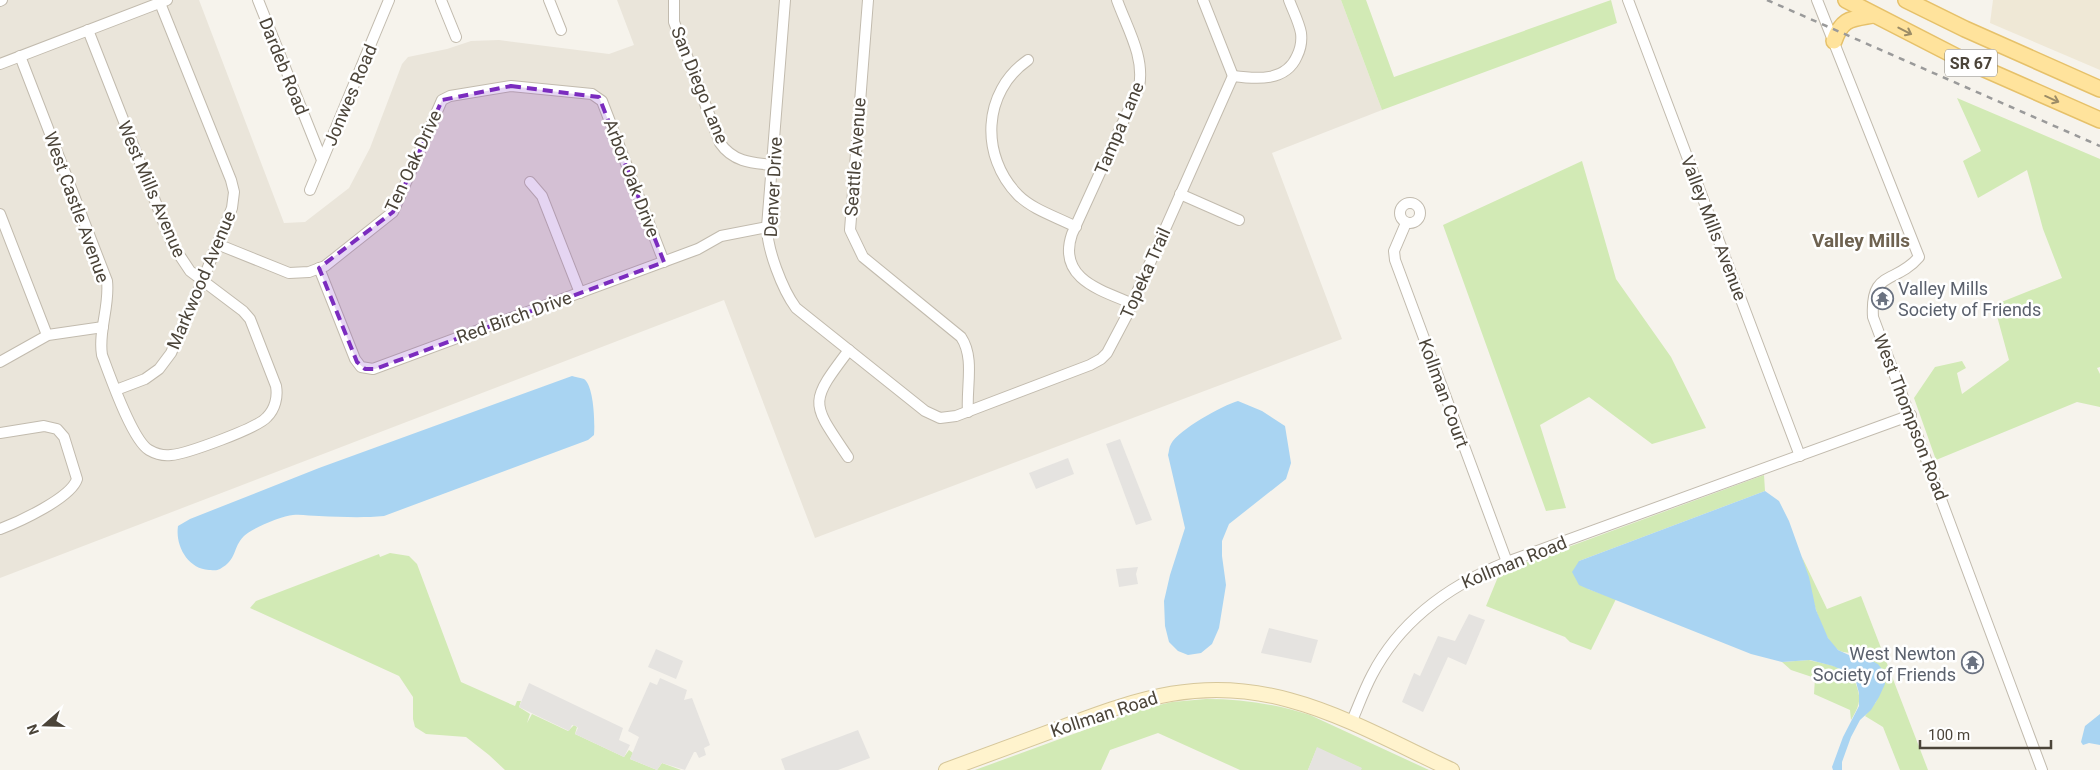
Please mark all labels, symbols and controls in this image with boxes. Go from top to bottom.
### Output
street label: Dardeb Road [255,14,313,118]
street label: San Diego Lane [667,23,733,147]
one-way arrow [1897,26,1912,36]
street label: Jonwes Road [319,41,381,149]
road number: SR 67 [1945,49,1997,76]
street label: Tampa Lane [1090,78,1148,178]
one-way arrow [2044,94,2059,104]
street label: Seattle Avenue [840,97,870,217]
street label: Ten Oak Drive [380,107,446,215]
street label: Arbor Oak Drive [600,116,664,240]
street label: West Mills Avenue [114,118,190,260]
street label: West Castle Avenue [40,129,114,285]
street label: Denver Drive [760,136,786,238]
street label: Valley Mills Avenue [1677,153,1751,303]
street label: Markwood Avenue [162,208,240,352]
street label: Topeka Trail [1116,224,1174,322]
district label: Valley Mills [1812,229,1910,252]
place label: Valley Mills Society of Friends [1898,278,2041,320]
street label: Red Birch Drive [454,286,574,348]
temple icon: Valley Mills Society of Friends [1870,286,1894,310]
street label: West Thompson Road [1870,331,1952,503]
street label: Kollman Court [1415,336,1473,450]
street label: Kollman Road [1458,531,1570,593]
place label: West Newton Society of Friends [1813,643,1956,685]
temple icon: West Newton Society of Friends [1960,651,1984,675]
street label: Kollman Road [1048,687,1160,741]
north arrow [20,700,70,750]
scale bar [1920,718,2051,750]
text: N [24,722,42,737]
text: 100 m [1928,726,1970,744]

